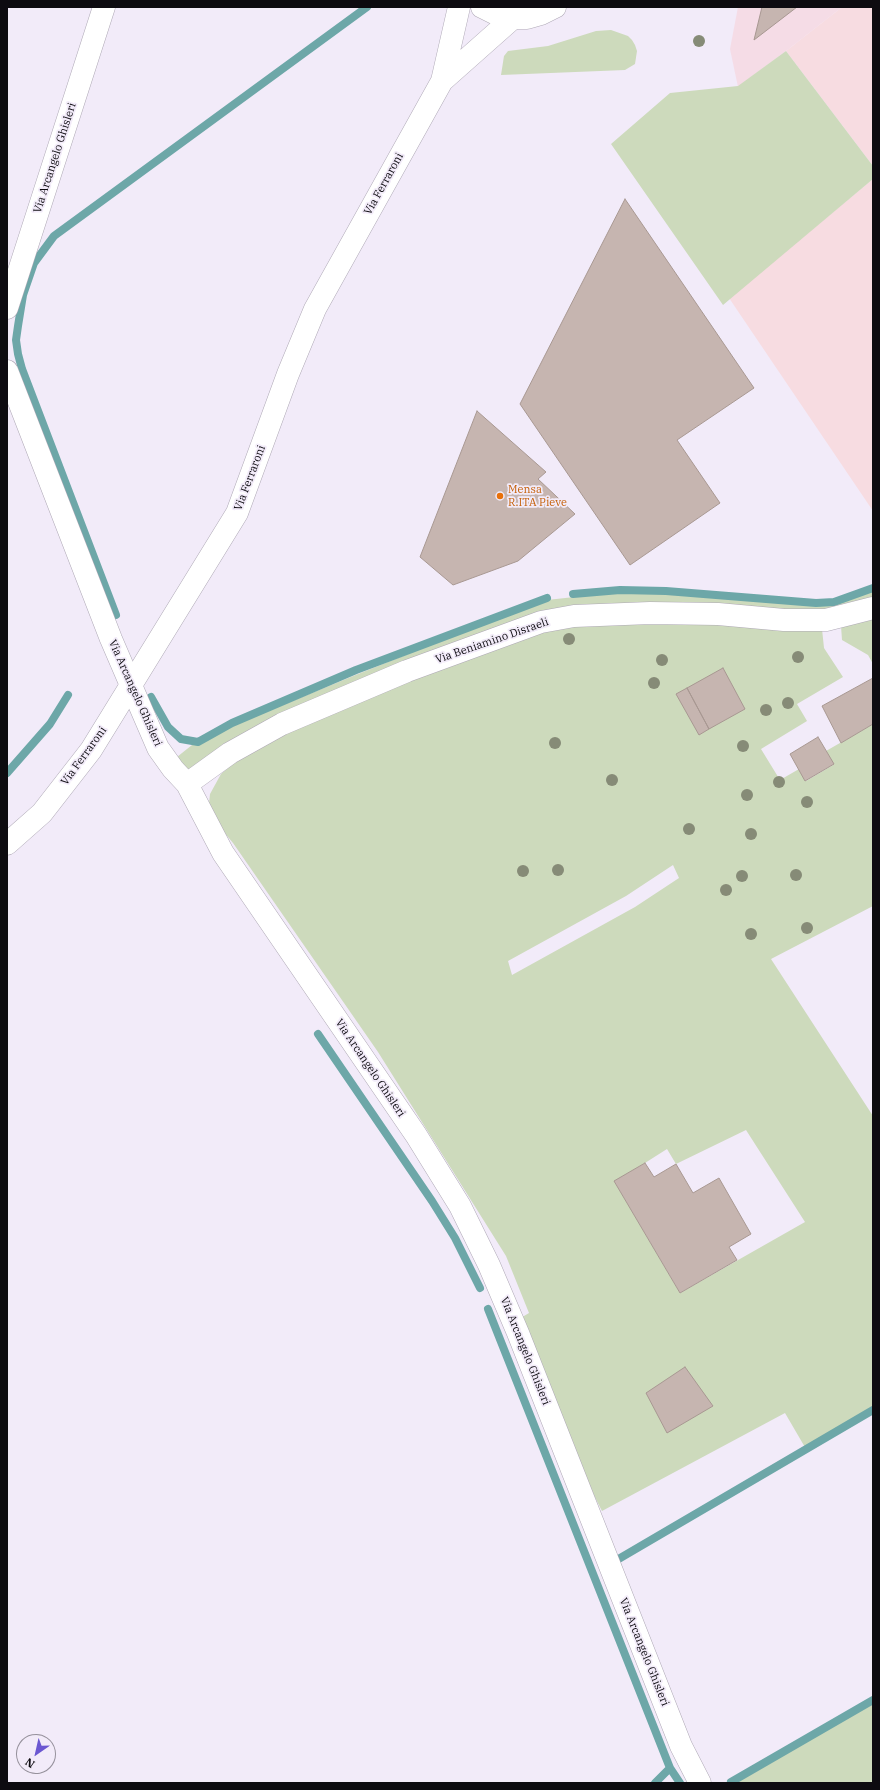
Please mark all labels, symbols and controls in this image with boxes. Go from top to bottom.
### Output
street label: Via Arcangelo Ghisleri [31,101,79,215]
street label: Via Ferraroni [362,151,406,217]
street label: Via Ferraroni [232,444,268,512]
place label: Mensa R.ITA Pieve [508,483,567,509]
marker: Mensa R.ITA Pieve [495,491,505,501]
street label: Via Beniamino Disraeli [434,615,550,667]
street label: Via Arcangelo Ghisleri [106,638,164,748]
street label: Via Ferraroni [58,724,110,788]
street label: Via Arcangelo Ghisleri [332,1017,408,1119]
street label: Via Arcangelo Ghisleri [497,1295,553,1407]
street label: Via Arcangelo Ghisleri [616,1596,672,1708]
north arrow [16,1734,56,1774]
text: N [22,1755,37,1771]

